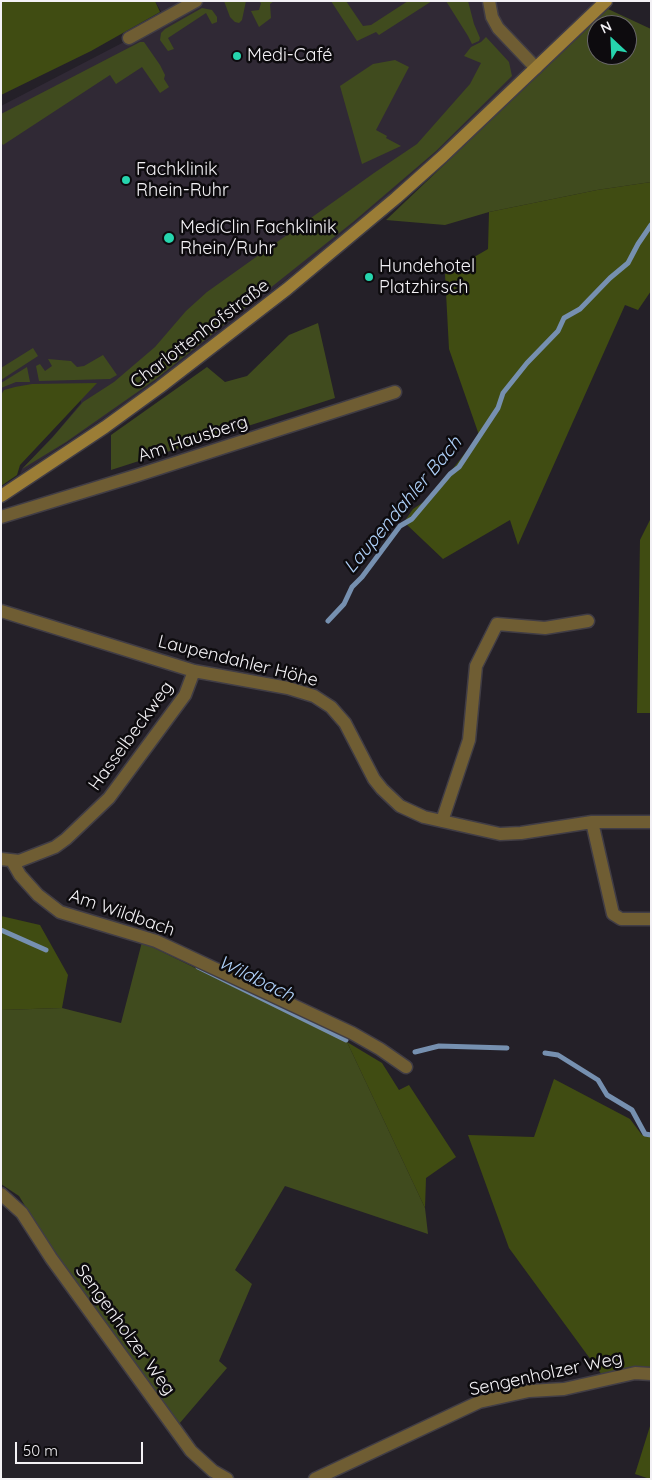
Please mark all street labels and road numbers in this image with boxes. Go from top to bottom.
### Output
street label: Charlottenhofstraße [126,275,274,393]
street label: Am Hausberg [135,411,251,467]
street label: Laupendahler Höhe [156,631,320,691]
street label: Hasselbeckweg [84,677,178,795]
street label: Am Wildbach [66,885,178,941]
street label: Sengenholzer Weg [70,1260,180,1400]
street label: Sengenholzer Weg [467,1347,625,1401]

